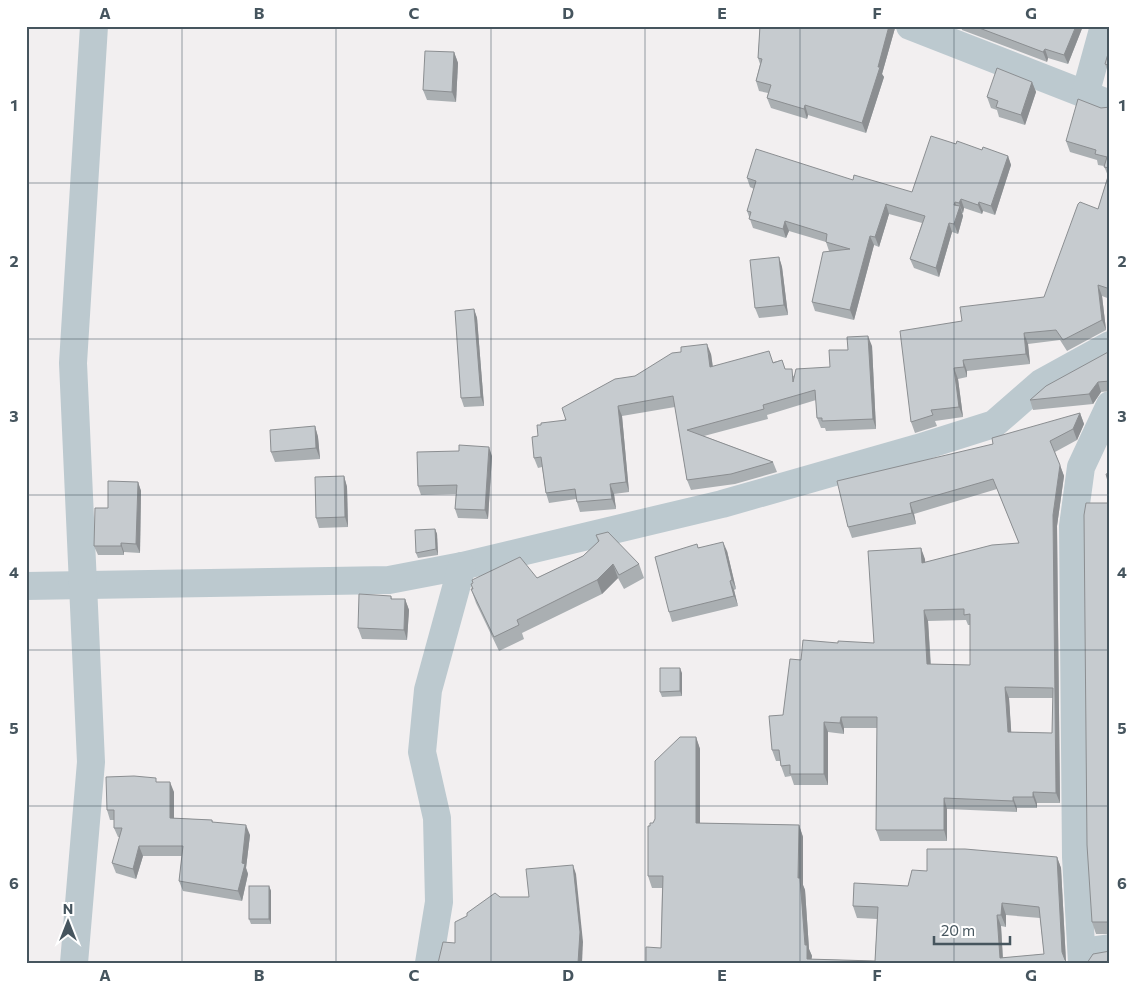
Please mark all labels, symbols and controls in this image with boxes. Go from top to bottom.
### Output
text: A [99,3,111,22]
text: B [254,3,265,22]
text: C [409,3,420,22]
text: D [562,3,574,22]
text: E [717,3,727,22]
text: F [872,3,882,22]
text: G [1025,3,1037,22]
text: 1 [10,95,18,114]
text: 1 [1118,95,1126,114]
text: 2 [9,251,19,270]
text: 2 [1117,251,1127,270]
text: 3 [9,406,19,425]
text: 3 [1117,406,1127,425]
text: 4 [9,562,19,581]
text: 4 [1117,562,1127,581]
text: 5 [9,718,19,737]
text: 5 [1117,718,1127,737]
text: 6 [9,873,19,892]
text: 6 [1117,873,1127,892]
north arrow [42,896,92,946]
text: N [63,900,73,917]
scale bar [934,914,1010,946]
text: 20 m [941,921,975,939]
text: A [99,965,111,984]
text: B [254,965,265,984]
text: C [409,965,420,984]
text: D [562,965,574,984]
text: E [717,965,727,984]
text: F [872,965,882,984]
text: G [1025,965,1037,984]

